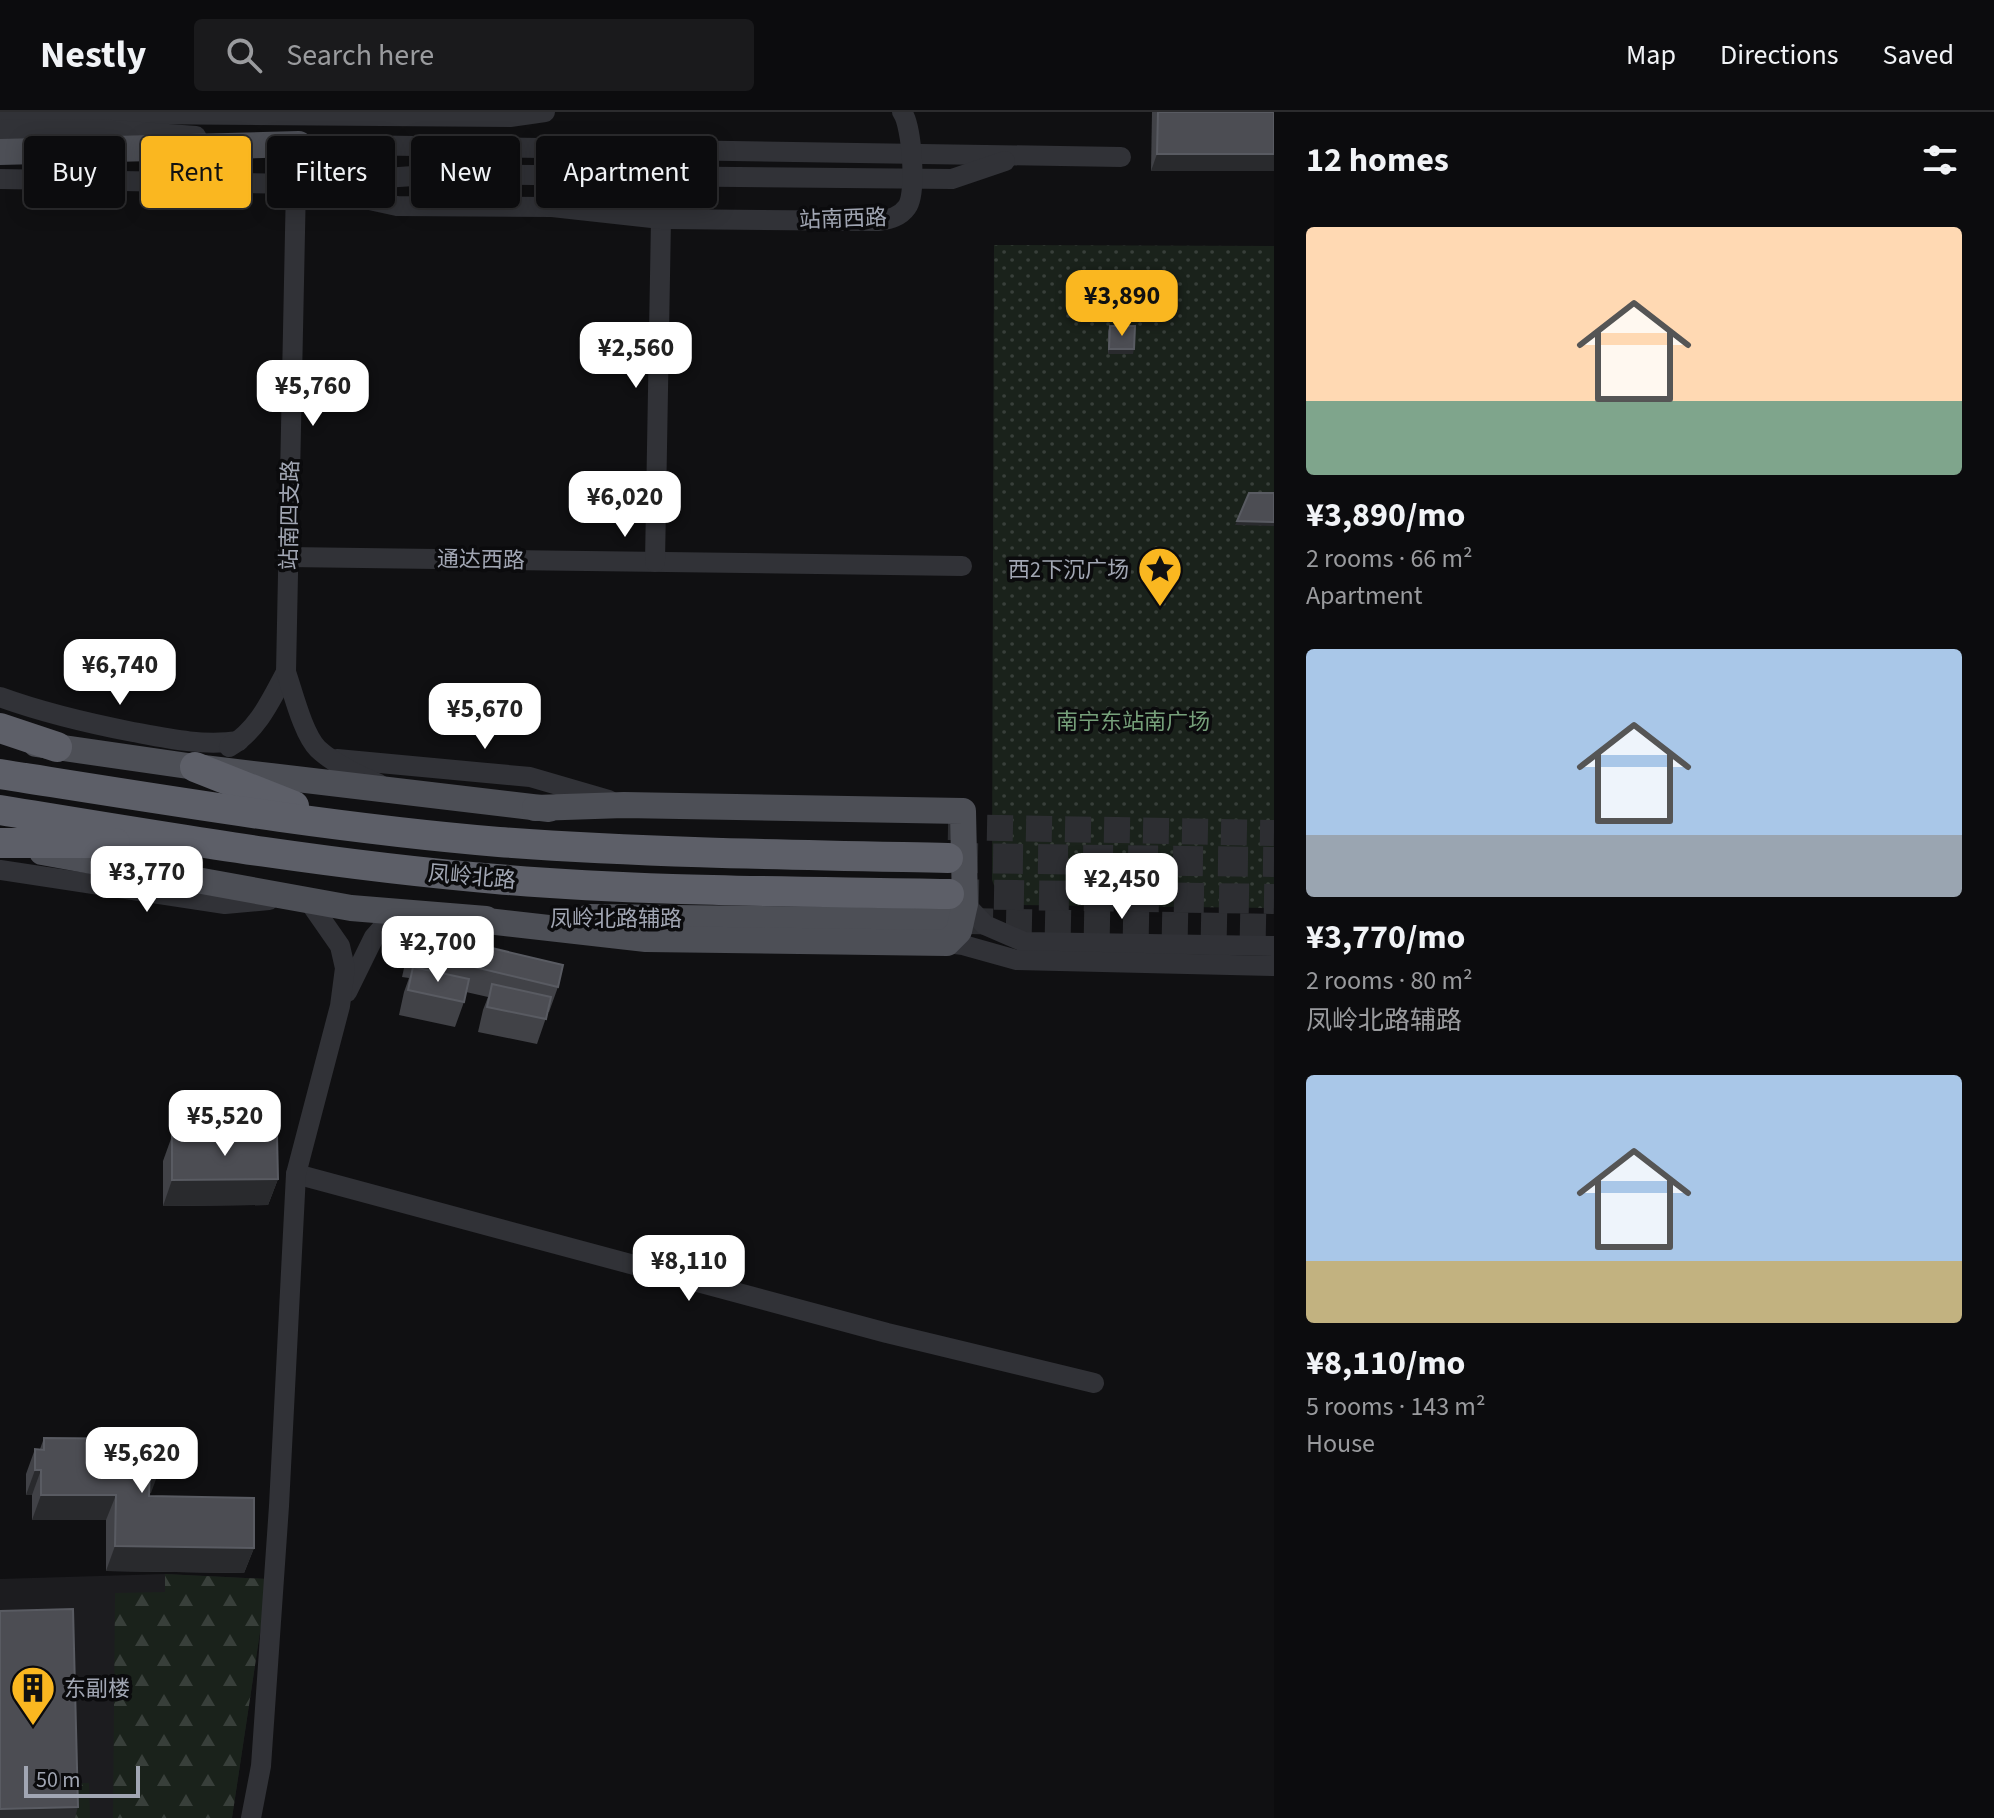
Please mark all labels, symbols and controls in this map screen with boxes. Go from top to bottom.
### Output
search box [194,19,754,91]
text: Nestly [40,28,146,82]
icon: search [222,33,266,77]
text: Search here [286,34,434,77]
text: Map [1626,35,1676,75]
text: Directions [1720,35,1839,75]
text: Saved [1883,35,1954,75]
chip: Buy [24,136,125,208]
chip: Rent [141,136,251,208]
chip: Filters [267,136,395,208]
chip: New [411,136,520,208]
chip: Apartment [536,136,717,208]
text: 12 homes [1306,136,1449,185]
icon: filters [1918,138,1962,182]
street label: 站南西路 [798,201,888,237]
pin: ¥3,890 [1057,270,1187,338]
text: ¥3,890 [1084,277,1160,314]
icon: home [1562,279,1706,423]
pin: ¥2,560 [571,322,701,390]
text: ¥2,560 [598,329,674,366]
pin: ¥5,760 [248,360,378,428]
text: ¥5,760 [275,367,351,404]
street label: 站南四支路 [273,460,307,570]
pin: ¥6,020 [560,471,690,539]
text: ¥6,020 [587,478,663,515]
text: ¥3,890/mo [1306,491,1466,540]
text: 2 rooms · 66 m² [1306,540,1473,577]
street label: 通达西路 [437,543,525,577]
place icon: 西2下沉广场 [1136,545,1184,608]
place label: 西2下沉广场 [1008,554,1129,586]
text: Apartment [1306,577,1423,614]
pin: ¥6,740 [55,639,185,707]
text: ¥6,740 [82,646,158,683]
pin: ¥5,670 [420,683,550,751]
text: ¥5,670 [447,690,523,727]
icon: home [1562,701,1706,845]
park label: 南宁东站南广场 [1056,706,1210,738]
pin: ¥3,770 [82,846,212,914]
text: ¥3,770 [109,853,185,890]
pin: ¥2,450 [1057,853,1187,921]
street label: 凤岭北路 [427,857,517,897]
text: ¥2,450 [1084,860,1160,897]
street label: 凤岭北路辅路 [550,903,682,935]
text: ¥3,770/mo [1306,913,1466,962]
pin: ¥2,700 [373,916,503,984]
text: ¥2,700 [400,923,476,960]
text: 2 rooms · 80 m² [1306,962,1473,999]
text: 凤岭北路辅路 [1306,1002,1462,1039]
pin: ¥5,520 [160,1090,290,1158]
text: ¥5,520 [187,1097,263,1134]
icon: home [1562,1127,1706,1271]
pin: ¥8,110 [624,1235,754,1303]
text: ¥8,110 [651,1242,727,1279]
text: ¥8,110/mo [1306,1339,1466,1388]
text: 5 rooms · 143 m² [1306,1388,1485,1425]
text: House [1306,1425,1375,1462]
pin: ¥5,620 [77,1427,207,1495]
text: ¥5,620 [104,1434,180,1471]
building icon: 东副楼 [9,1664,57,1727]
place label: 东副楼 [64,1673,130,1705]
scale bar [24,1762,140,1798]
text: 50 m [36,1764,81,1796]

